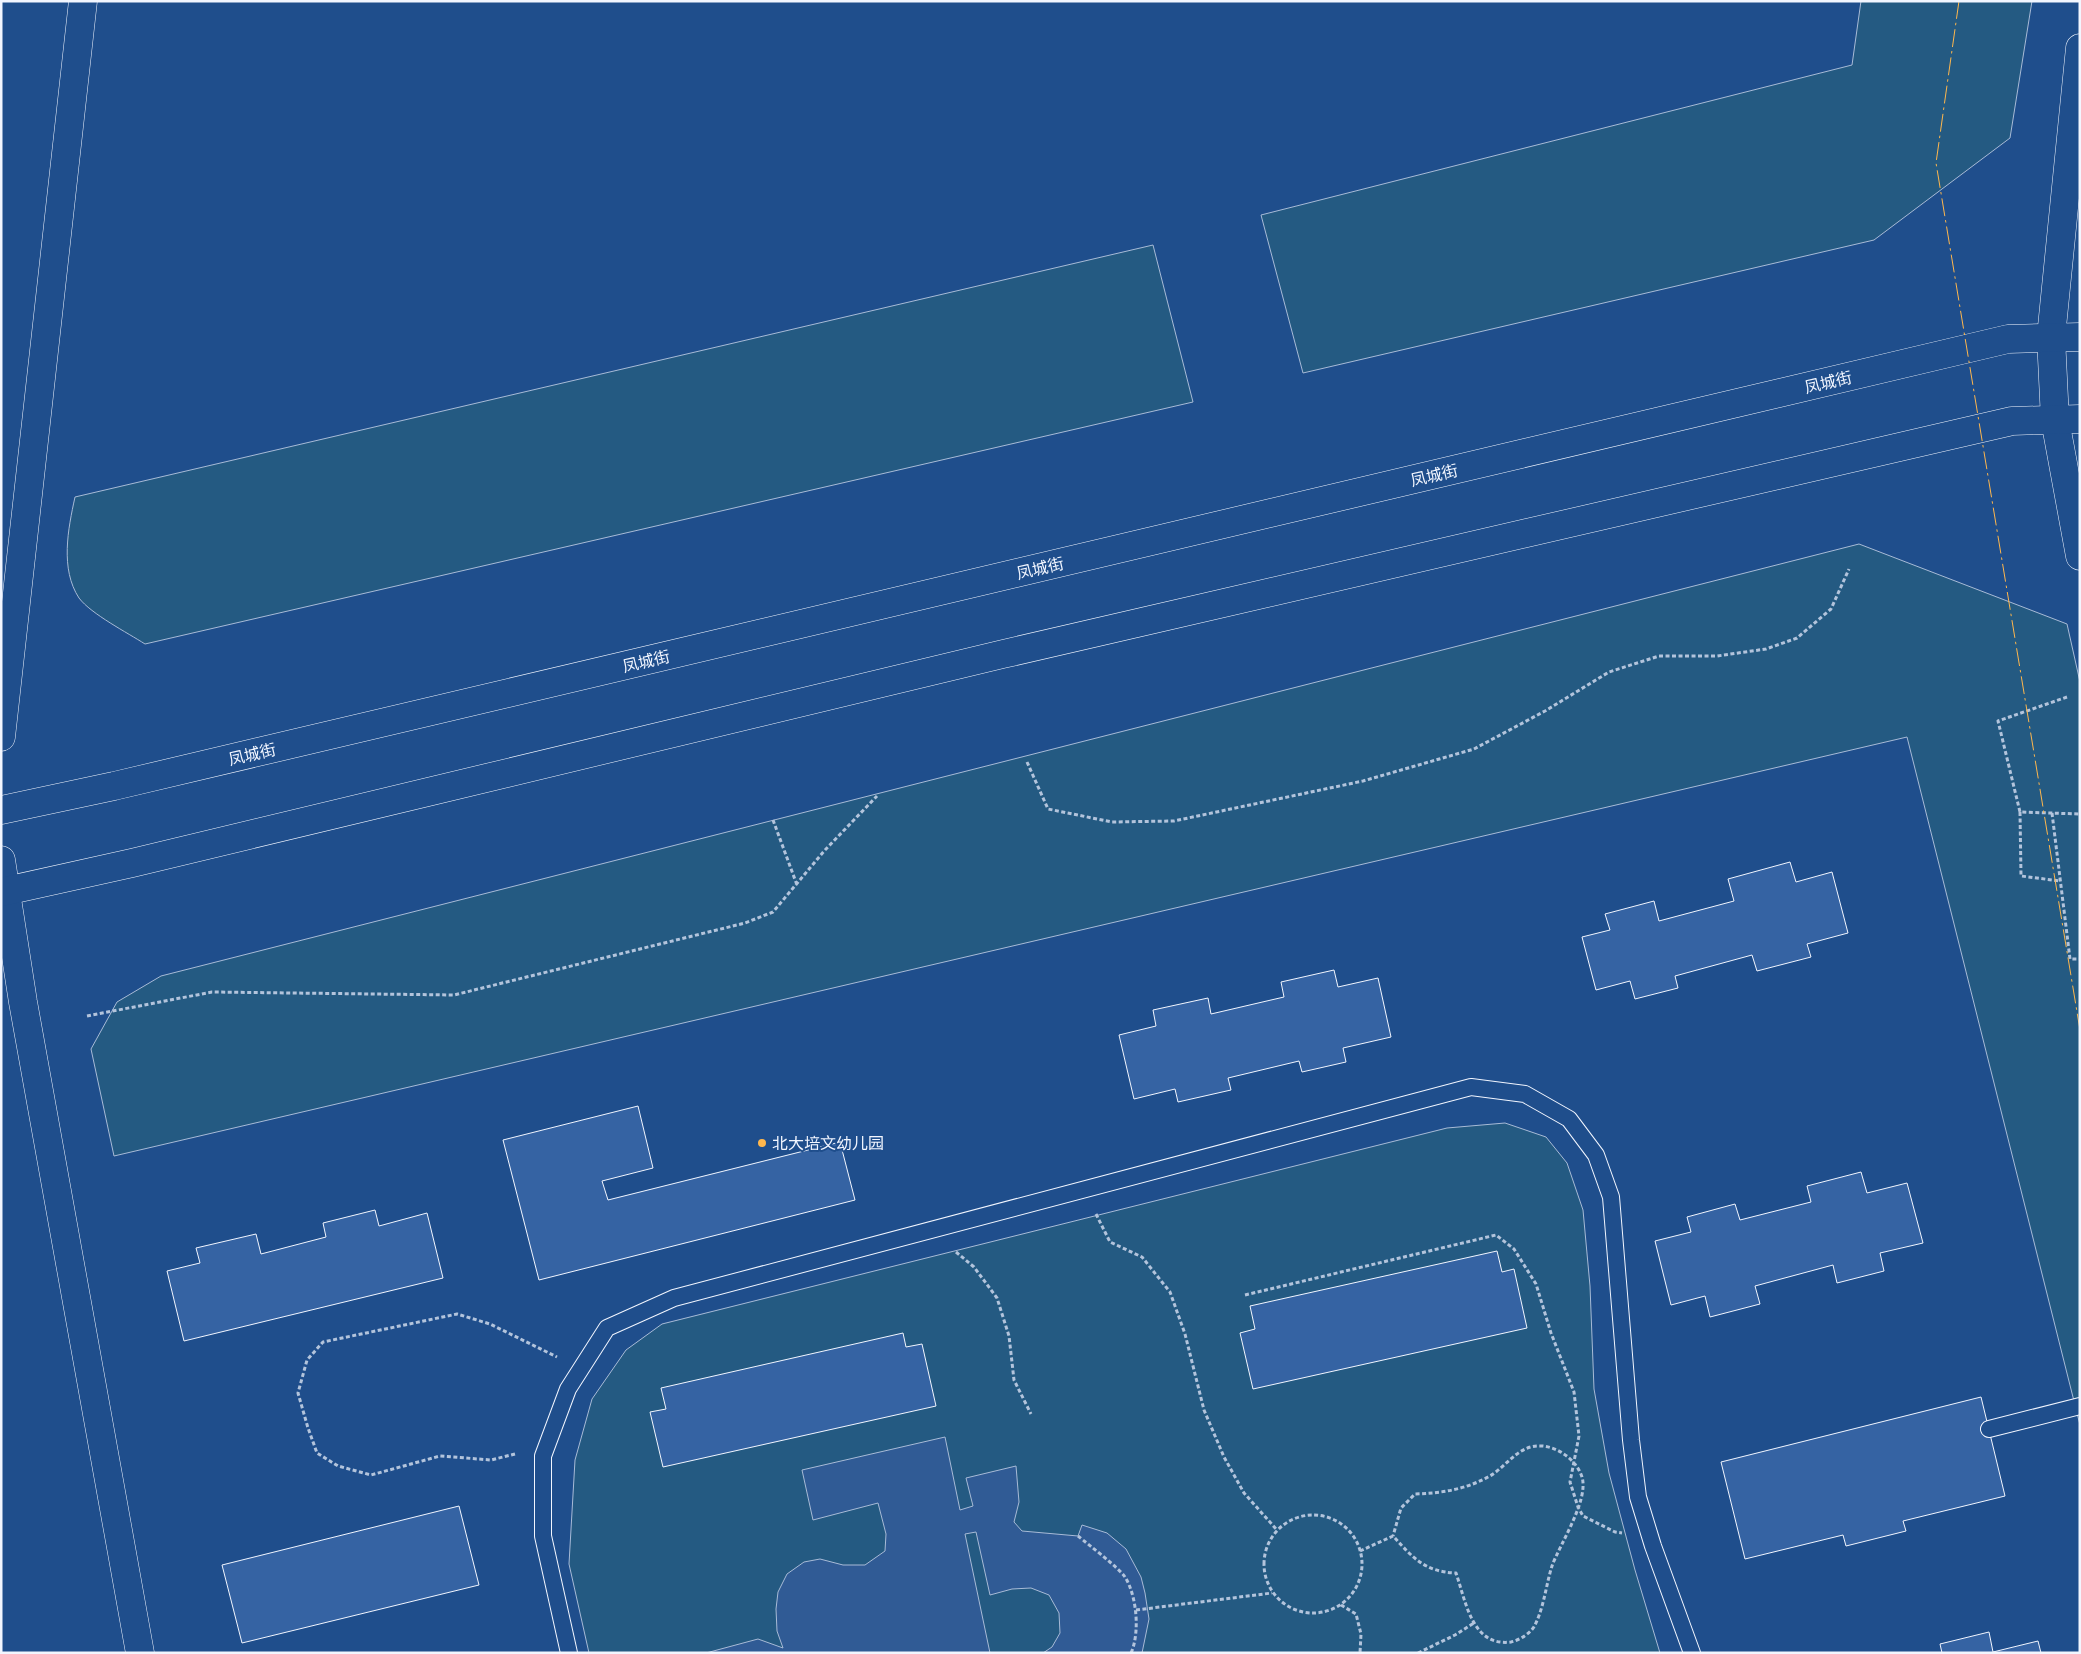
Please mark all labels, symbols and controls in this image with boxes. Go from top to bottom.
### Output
street label: 凤城街 [1802,366,1854,398]
street label: 凤城街 [1408,459,1460,491]
street label: 凤城街 [1014,552,1066,584]
street label: 凤城街 [620,645,672,677]
street label: 凤城街 [226,738,278,770]
place label: 北大培文幼儿园 [772,1132,884,1154]
marker: 北大培文幼儿园 [756,1137,768,1149]

